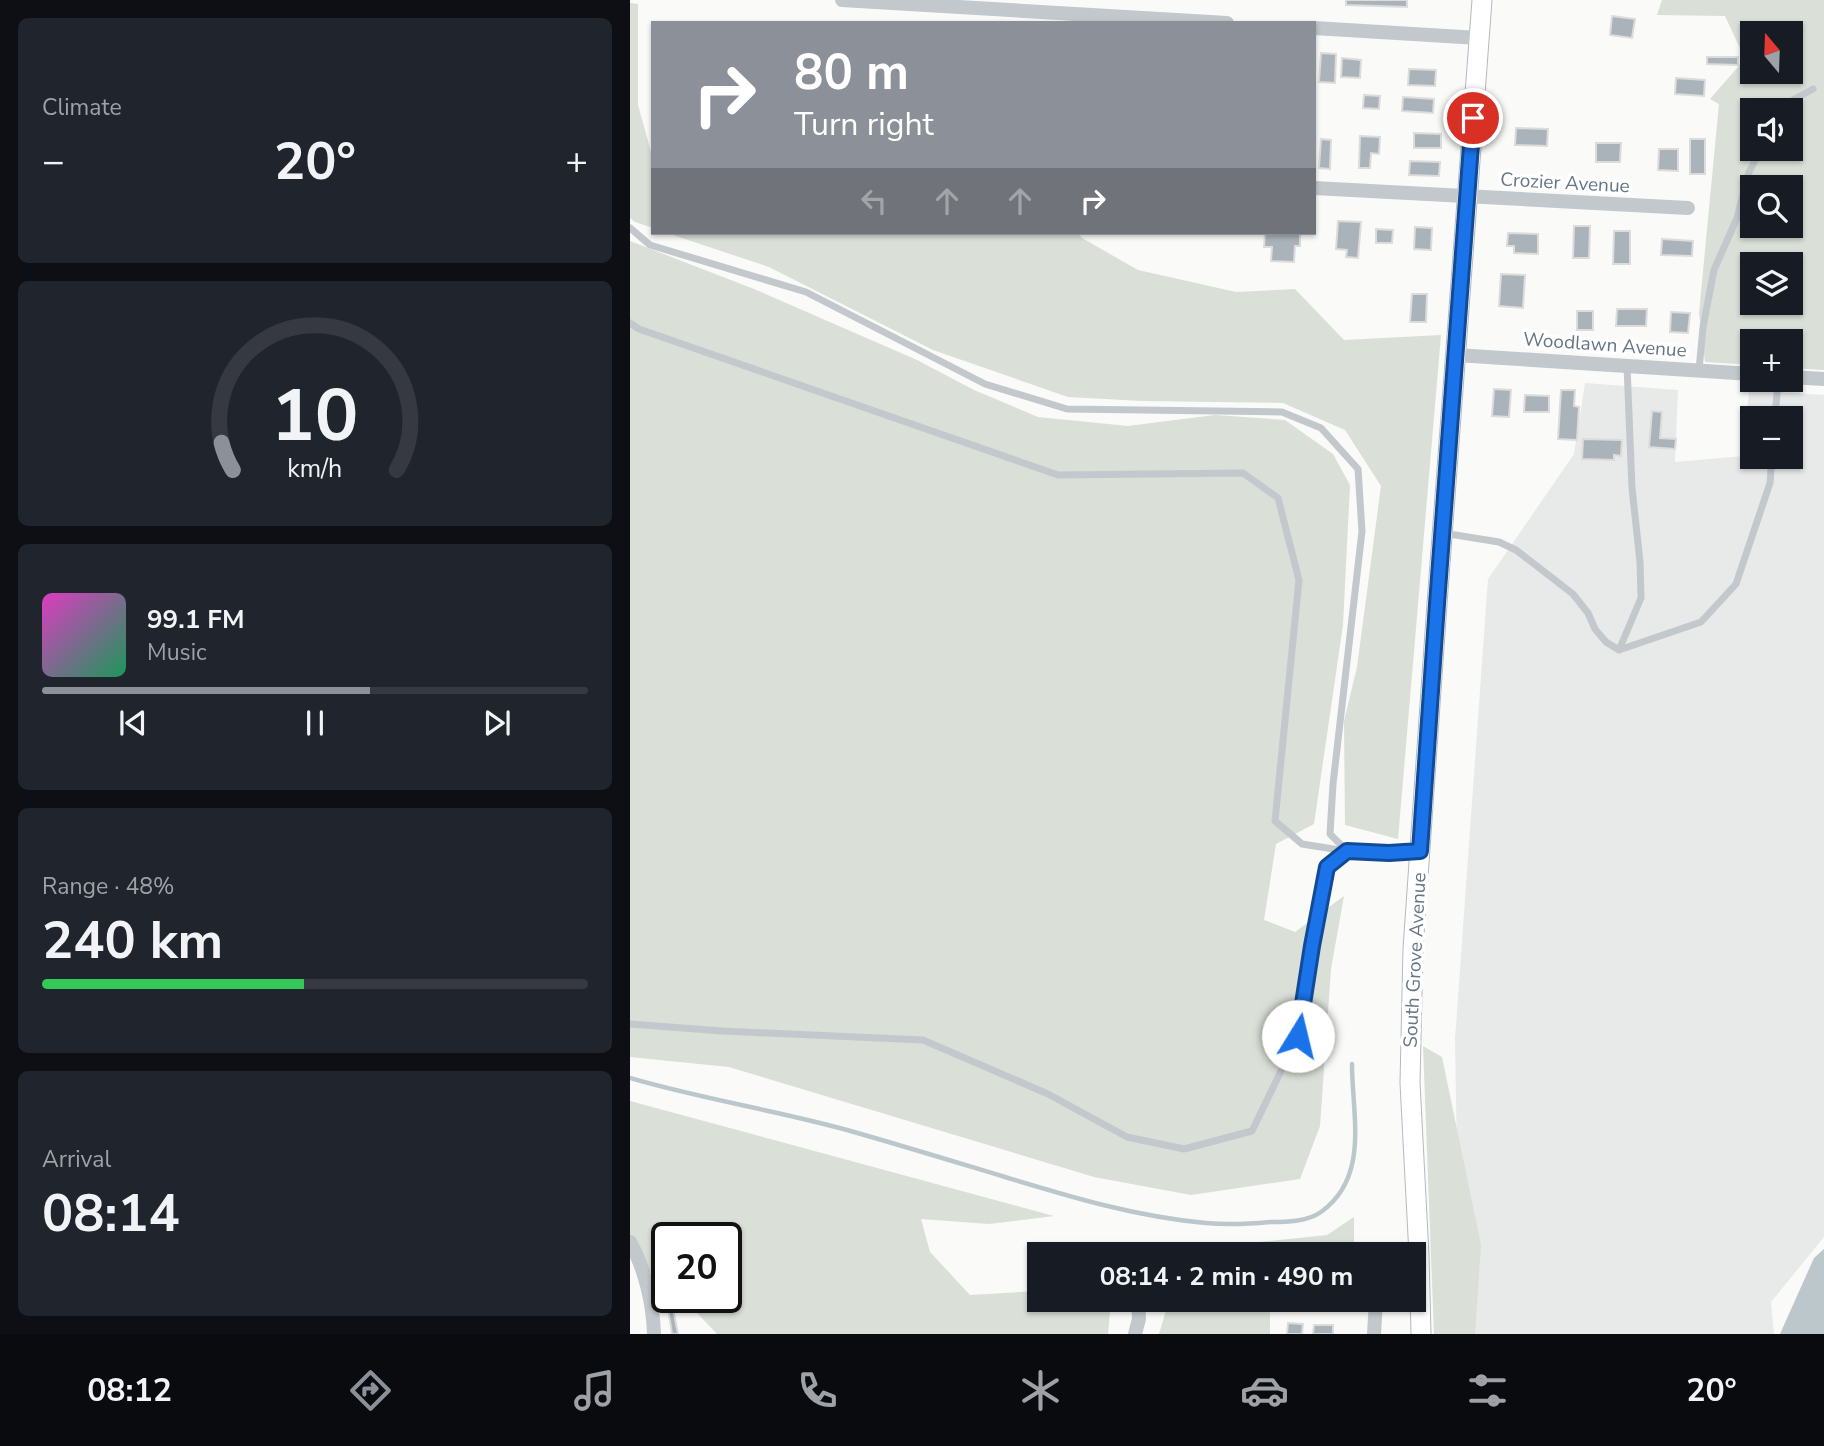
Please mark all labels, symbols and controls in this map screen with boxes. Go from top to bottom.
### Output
north arrow [1740,21,1802,84]
map controls [1740,21,1803,469]
text: 80 m [794,39,909,106]
icon: right [679,49,770,140]
pin [1443,88,1503,148]
text: Climate [42,92,122,123]
button: sound [1740,98,1803,161]
icon: arrive [1454,99,1492,137]
text: Turn right [794,103,934,146]
text: 20° [274,126,356,197]
text: − [42,136,65,187]
text: + [565,136,588,187]
street label: Crozier Avenue [1500,167,1630,199]
button: search [1740,175,1803,238]
icon: left [855,182,893,220]
icon: ahead [928,182,966,220]
icon: ahead [1001,182,1039,220]
icon: right [1074,182,1112,220]
button: layers [1740,252,1803,315]
street label: Woodlawn Avenue [1522,326,1688,364]
button: + [1740,329,1803,392]
text: 10 [271,366,359,466]
button: − [1740,406,1803,469]
text: km/h [287,452,343,486]
text: 99.1 FM [147,602,244,637]
text: Music [147,637,207,668]
icon: previous [114,704,152,742]
icon: pause [296,704,334,742]
icon: next [478,704,516,742]
text: Range · 48% [42,871,174,902]
street label: South Grove Avenue [1397,872,1433,1048]
text: 240 km [42,905,223,976]
position arrow [1261,999,1335,1073]
text: Arrival [42,1144,111,1175]
text: 08:14 [42,1178,180,1249]
speed limit sign: 20 [651,1222,742,1313]
text: 08:14 · 2 min · 490 m [1100,1259,1353,1294]
icon: directions [346,1366,395,1415]
icon: music [570,1366,619,1415]
icon: phone [793,1366,842,1415]
icon: climate [1016,1366,1065,1415]
icon: car [1240,1366,1289,1415]
icon: filters [1463,1366,1512,1415]
text: 08:12 [87,1369,172,1412]
text: 20° [1686,1369,1737,1412]

